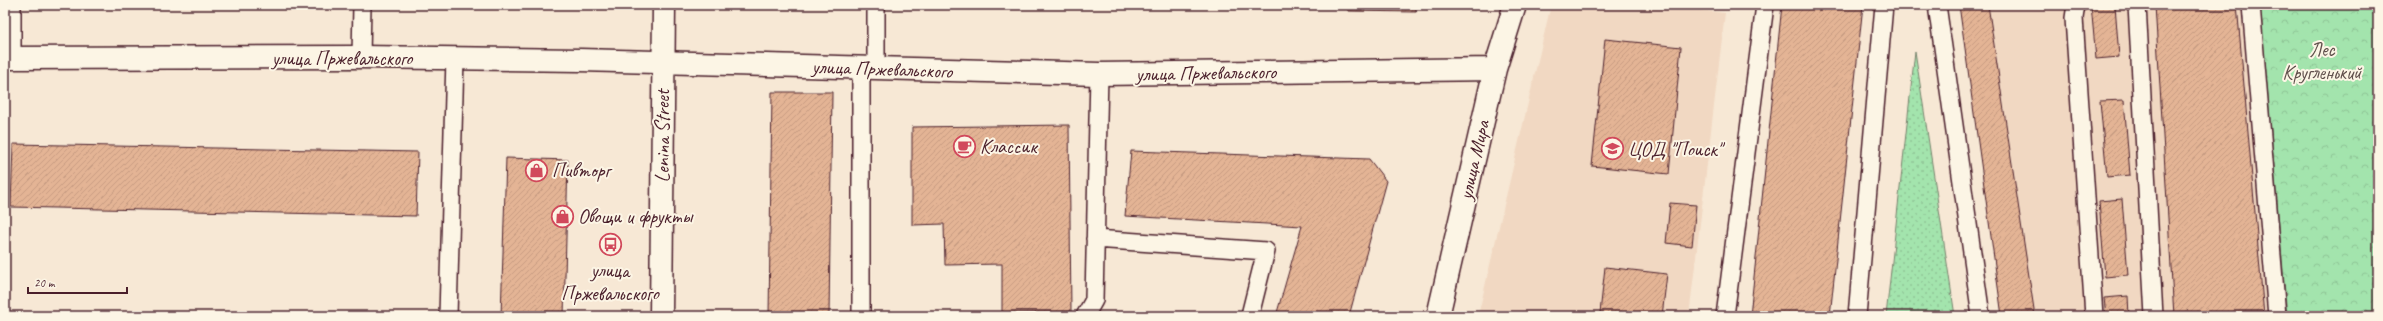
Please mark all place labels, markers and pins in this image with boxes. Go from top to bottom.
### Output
cafe icon: Классик [951,133,977,159]
place label: Классик [980,134,1038,159]
school or university icon: ЦОД "Поиск" [1600,136,1626,162]
place label: ЦОД "Поиск" [1628,137,1726,162]
shop icon: Пивторг [523,157,549,183]
place label: Пивторг [552,158,612,183]
shop icon: Овощи и фрукты [550,203,576,229]
place label: Овощи и фрукты [578,204,694,229]
bus stop icon: улица Пржевальского [597,231,623,257]
place label: улица Пржевальского [561,258,660,306]

